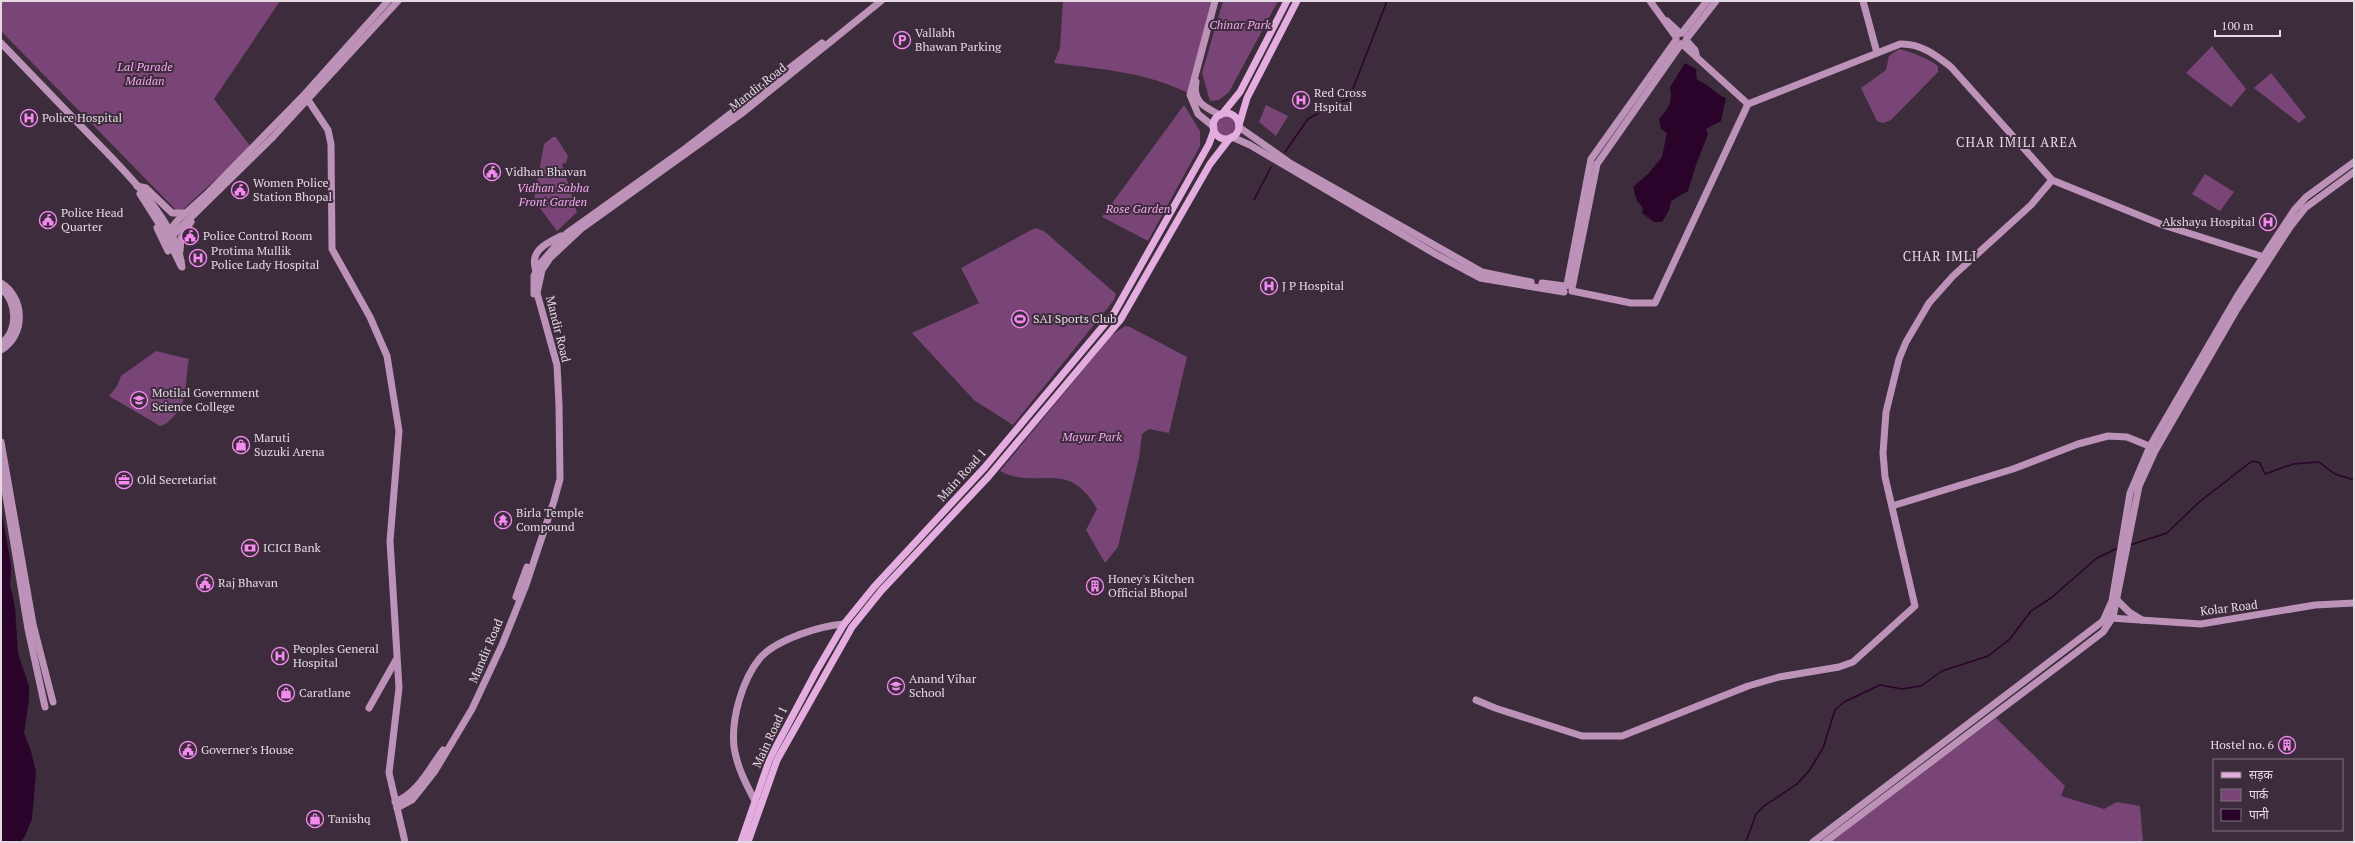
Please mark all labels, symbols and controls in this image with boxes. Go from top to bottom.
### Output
scale bar [2215,12,2280,38]
park label: Chinar Park [1209,17,1271,32]
text: 100 m [2221,18,2254,33]
place label: Vallabh Bhawan Parking [915,25,1002,54]
parking icon: Vallabh Bhawan Parking [892,30,912,50]
park label: Lal Parade Maidan [116,59,173,88]
street label: Mandir Road [726,60,789,114]
place label: Red Cross Hspital [1314,85,1366,114]
hospital icon: Red Cross Hspital [1291,90,1311,110]
hospital icon: Police Hospital [19,108,39,128]
place label: Police Hospital [42,110,122,125]
district label: CHAR IMILI AREA [1956,133,2078,151]
public building icon: Vidhan Bhavan [482,162,502,182]
place label: Vidhan Bhavan [505,164,586,179]
place label: Women Police Station Bhopal [253,175,333,204]
public building icon: Women Police Station Bhopal [230,180,250,200]
park label: Vidhan Sabha Front Garden [517,180,589,209]
park label: Rose Garden [1105,201,1170,216]
place label: Police Head Quarter [61,205,124,234]
public building icon: Police Head Quarter [38,210,58,230]
hospital icon: Akshaya Hospital [2258,212,2278,232]
place label: Akshaya Hospital [2162,214,2255,229]
public building icon: Police Control Room [180,226,200,246]
place label: Police Control Room [203,228,313,243]
place label: Protima Mullik Police Lady Hospital [211,243,320,272]
district label: CHAR IMLI [1903,247,1977,265]
hospital icon: Protima Mullik Police Lady Hospital [188,248,208,268]
hospital icon: J P Hospital [1259,276,1279,296]
place label: J P Hospital [1282,278,1345,293]
street label: Mandir Road [543,294,574,364]
sports icon: SAI Sports Club [1010,309,1030,329]
place label: SAI Sports Club [1033,311,1117,326]
place label: Motilal Government Science College [152,385,260,414]
school or university icon: Motilal Government Science College [129,390,149,410]
park label: Mayur Park [1061,429,1122,444]
place label: Maruti Suzuki Arena [254,430,325,459]
shop icon: Maruti Suzuki Arena [231,435,251,455]
street label: Main Road 1 [934,445,989,504]
office icon: Old Secretariat [114,470,134,490]
place label: Old Secretariat [137,472,218,487]
place label: Birla Temple Compound [516,505,584,534]
temple icon: Birla Temple Compound [493,510,513,530]
bank icon: ICICI Bank [240,538,260,558]
place label: ICICI Bank [263,540,322,555]
place label: Honey's Kitchen Official Bhopal [1108,571,1194,600]
public building icon: Raj Bhavan [195,573,215,593]
place label: Raj Bhavan [218,575,278,590]
building icon: Honey's Kitchen Official Bhopal [1085,576,1105,596]
street label: Kolar Road [2199,596,2259,618]
street label: Mandir Road [465,616,506,685]
place label: Peoples General Hospital [293,641,379,670]
hospital icon: Peoples General Hospital [270,646,290,666]
place label: Anand Vihar School [909,671,977,700]
school or university icon: Anand Vihar School [886,676,906,696]
shop icon: Caratlane [276,683,296,703]
place label: Caratlane [299,685,351,700]
street label: Main Road 1 [749,704,790,770]
building icon: Hostel no. 6 [2277,735,2297,755]
place label: Hostel no. 6 [2210,737,2275,752]
public building icon: Governer's House [178,740,198,760]
place label: Governer's House [201,742,294,757]
legend [2213,759,2343,831]
text: सड़क [2249,767,2274,782]
text: पार्क [2249,787,2269,802]
text: पानी [2249,807,2270,822]
shop icon: Tanishq [305,809,325,829]
place label: Tanishq [328,811,371,826]

